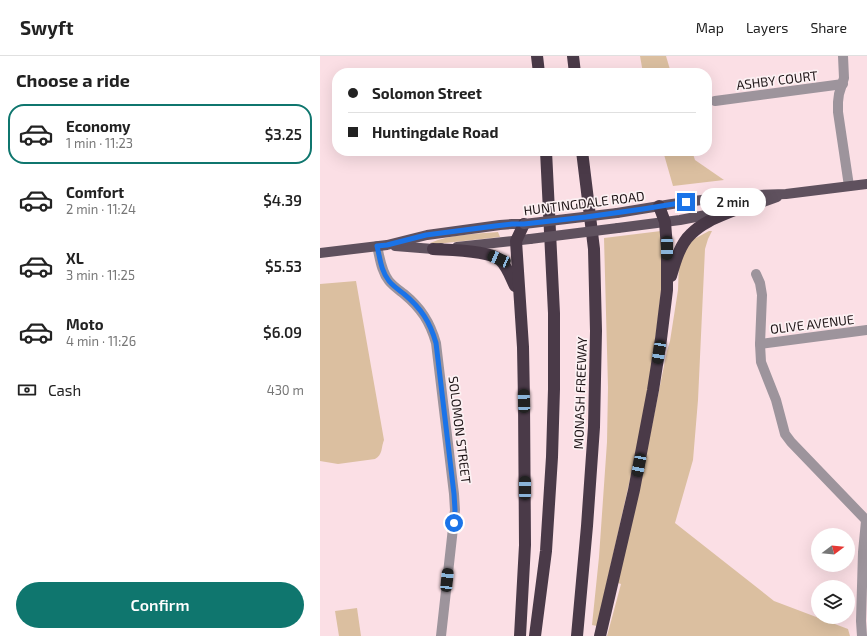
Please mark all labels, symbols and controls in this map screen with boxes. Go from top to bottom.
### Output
text: Swyft [20,16,73,39]
text: Map [696,19,724,36]
text: Layers [746,19,788,36]
text: Share [810,19,847,36]
street label: ASHBY COURT [735,67,819,93]
text: Choose a ride [16,69,130,91]
text: Solomon Street [372,84,482,102]
icon: car [18,116,54,152]
text: Economy [66,117,131,135]
text: Huntingdale Road [372,123,498,141]
text: $3.25 [265,125,302,143]
text: 1 min · 11:23 [66,135,133,151]
icon: car [18,182,54,218]
text: Comfort [66,183,124,201]
street label: HUNTINGDALE ROAD [523,188,645,218]
callout: 2 min [700,188,766,216]
text: $4.39 [263,191,302,209]
route end [677,193,695,211]
text: 2 min [717,194,749,210]
text: 2 min · 11:24 [66,201,136,217]
car [661,236,673,260]
icon: car [18,248,54,284]
text: XL [66,249,84,267]
car [486,249,512,269]
text: $5.53 [265,257,302,275]
text: 3 min · 11:25 [66,267,135,283]
street label: OLIVE AVENUE [769,311,855,337]
icon: car [18,314,54,350]
text: Moto [66,315,104,333]
text: $6.09 [263,323,302,341]
text: 4 min · 11:26 [66,333,136,349]
street label: MONASH FREEWAY [570,336,590,450]
car [651,339,667,365]
street label: SOLOMON STREET [445,375,475,485]
icon: cash [16,379,38,401]
text: Cash [48,381,81,399]
text: 430 m [267,382,304,398]
car [518,389,530,413]
car [631,452,647,478]
car [519,476,531,500]
route start [445,514,463,532]
north arrow [811,528,855,572]
map controls [811,528,855,624]
car [440,567,454,593]
button: layers [811,580,855,624]
button: Confirm [16,582,304,628]

